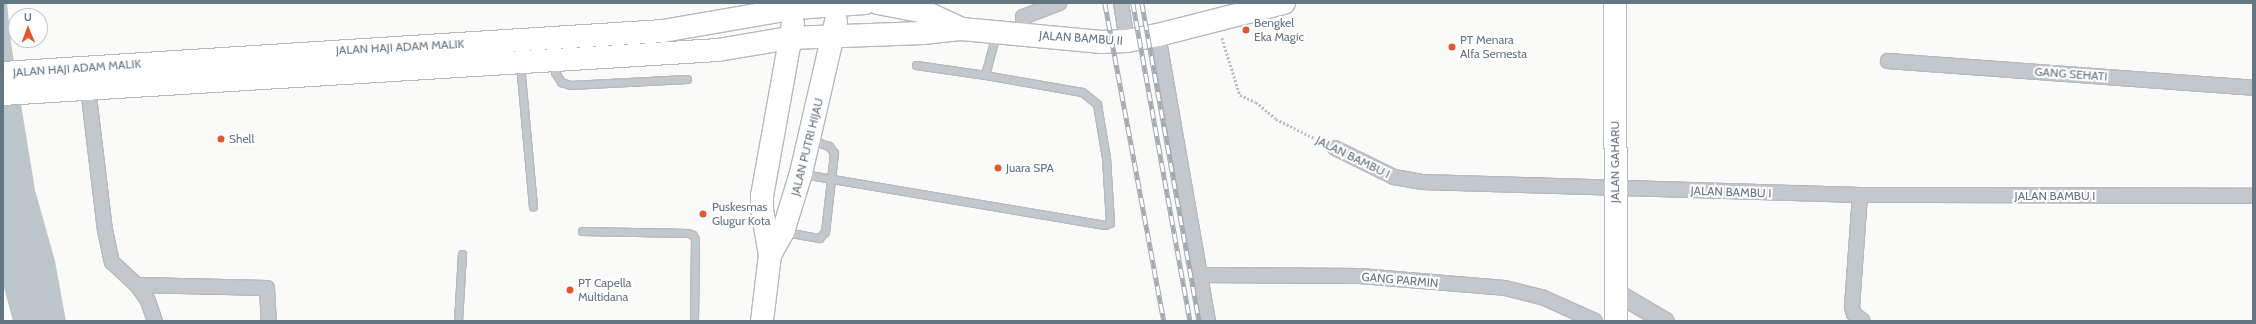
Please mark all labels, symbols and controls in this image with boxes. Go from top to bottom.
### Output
north arrow [8,8,48,48]
text: U [24,10,32,24]
place label: Bengkel Eka Magic [1254,16,1304,44]
marker: Bengkel Eka Magic [1241,25,1251,35]
street label: JALAN BAMBU II [1039,28,1123,48]
place label: PT Menara Alfa Semesta [1460,33,1527,61]
street label: JALAN HAJI ADAM MALIK [335,36,465,58]
marker: PT Menara Alfa Semesta [1447,42,1457,52]
street label: JALAN HAJI ADAM MALIK [12,56,142,80]
street label: GANG SEHATI [2034,64,2108,84]
street label: JALAN PUTRI HIJAU [788,97,826,197]
street label: JALAN GAHARU [1608,121,1622,203]
place label: Shell [229,132,254,146]
street label: JALAN BAMBU I [1314,133,1392,181]
marker: Shell [216,134,226,144]
place label: Juara SPA [1006,161,1054,175]
marker: Juara SPA [993,163,1003,173]
street label: JALAN BAMBU I [1690,183,1772,201]
street label: JALAN BAMBU I [2015,189,2095,203]
place label: Puskesmas Glugur Kota [712,200,771,228]
marker: Puskesmas Glugur Kota [697,208,709,220]
street label: GANG PARMIN [1361,269,1439,291]
place label: PT Capella Multidana [578,276,631,304]
marker: PT Capella Multidana [565,285,575,295]

